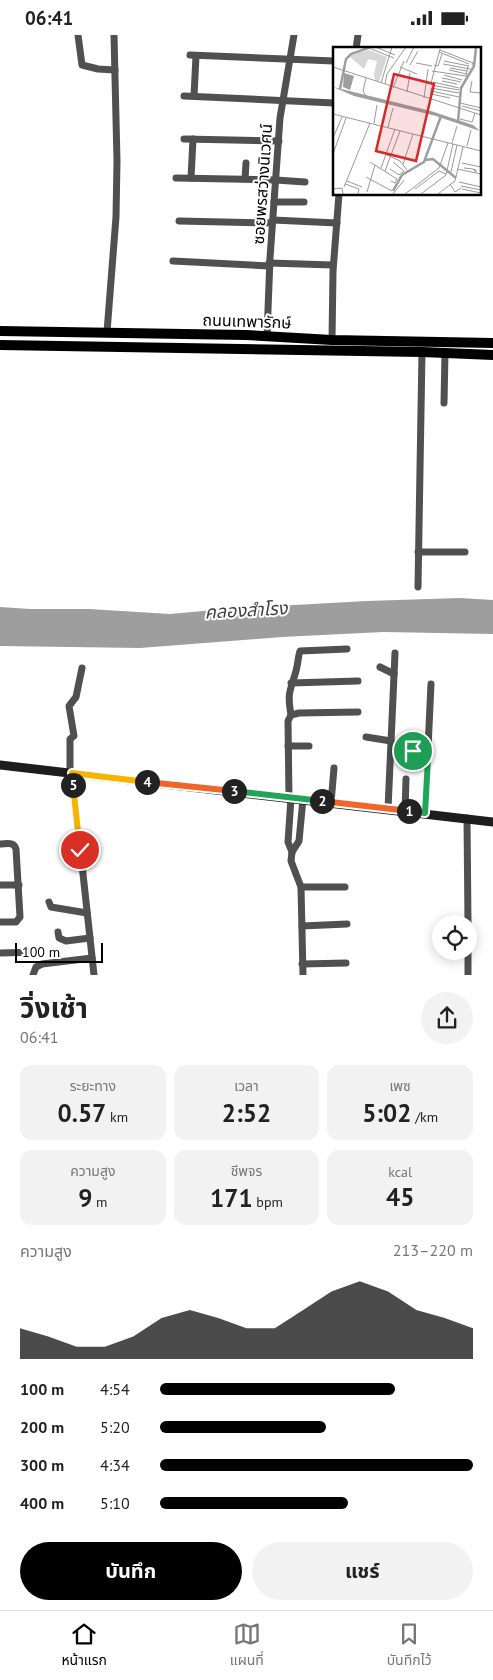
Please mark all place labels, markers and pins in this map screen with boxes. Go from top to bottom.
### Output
pin [392,730,434,772]
pin: 4 [134,769,160,795]
pin: 5 [60,773,86,797]
pin: 3 [222,779,246,803]
pin: 2 [310,789,334,813]
pin: 1 [396,799,422,823]
pin [59,829,101,871]

